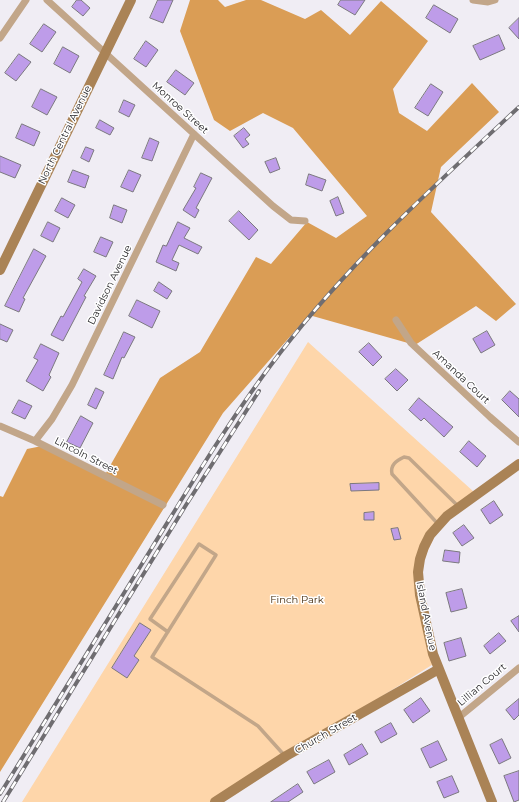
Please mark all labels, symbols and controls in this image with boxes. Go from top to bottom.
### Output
street label: Monroe Street [149,80,211,136]
street label: North Central Avenue [36,84,94,186]
street label: Davidson Avenue [85,243,135,327]
street label: Amanda Court [430,347,492,407]
street label: Lincoln Street [52,435,120,477]
street label: Island Avenue [413,580,439,652]
park label: Finch Park [270,594,324,606]
street label: Lillian Court [455,661,509,709]
street label: Church Street [293,711,359,757]

